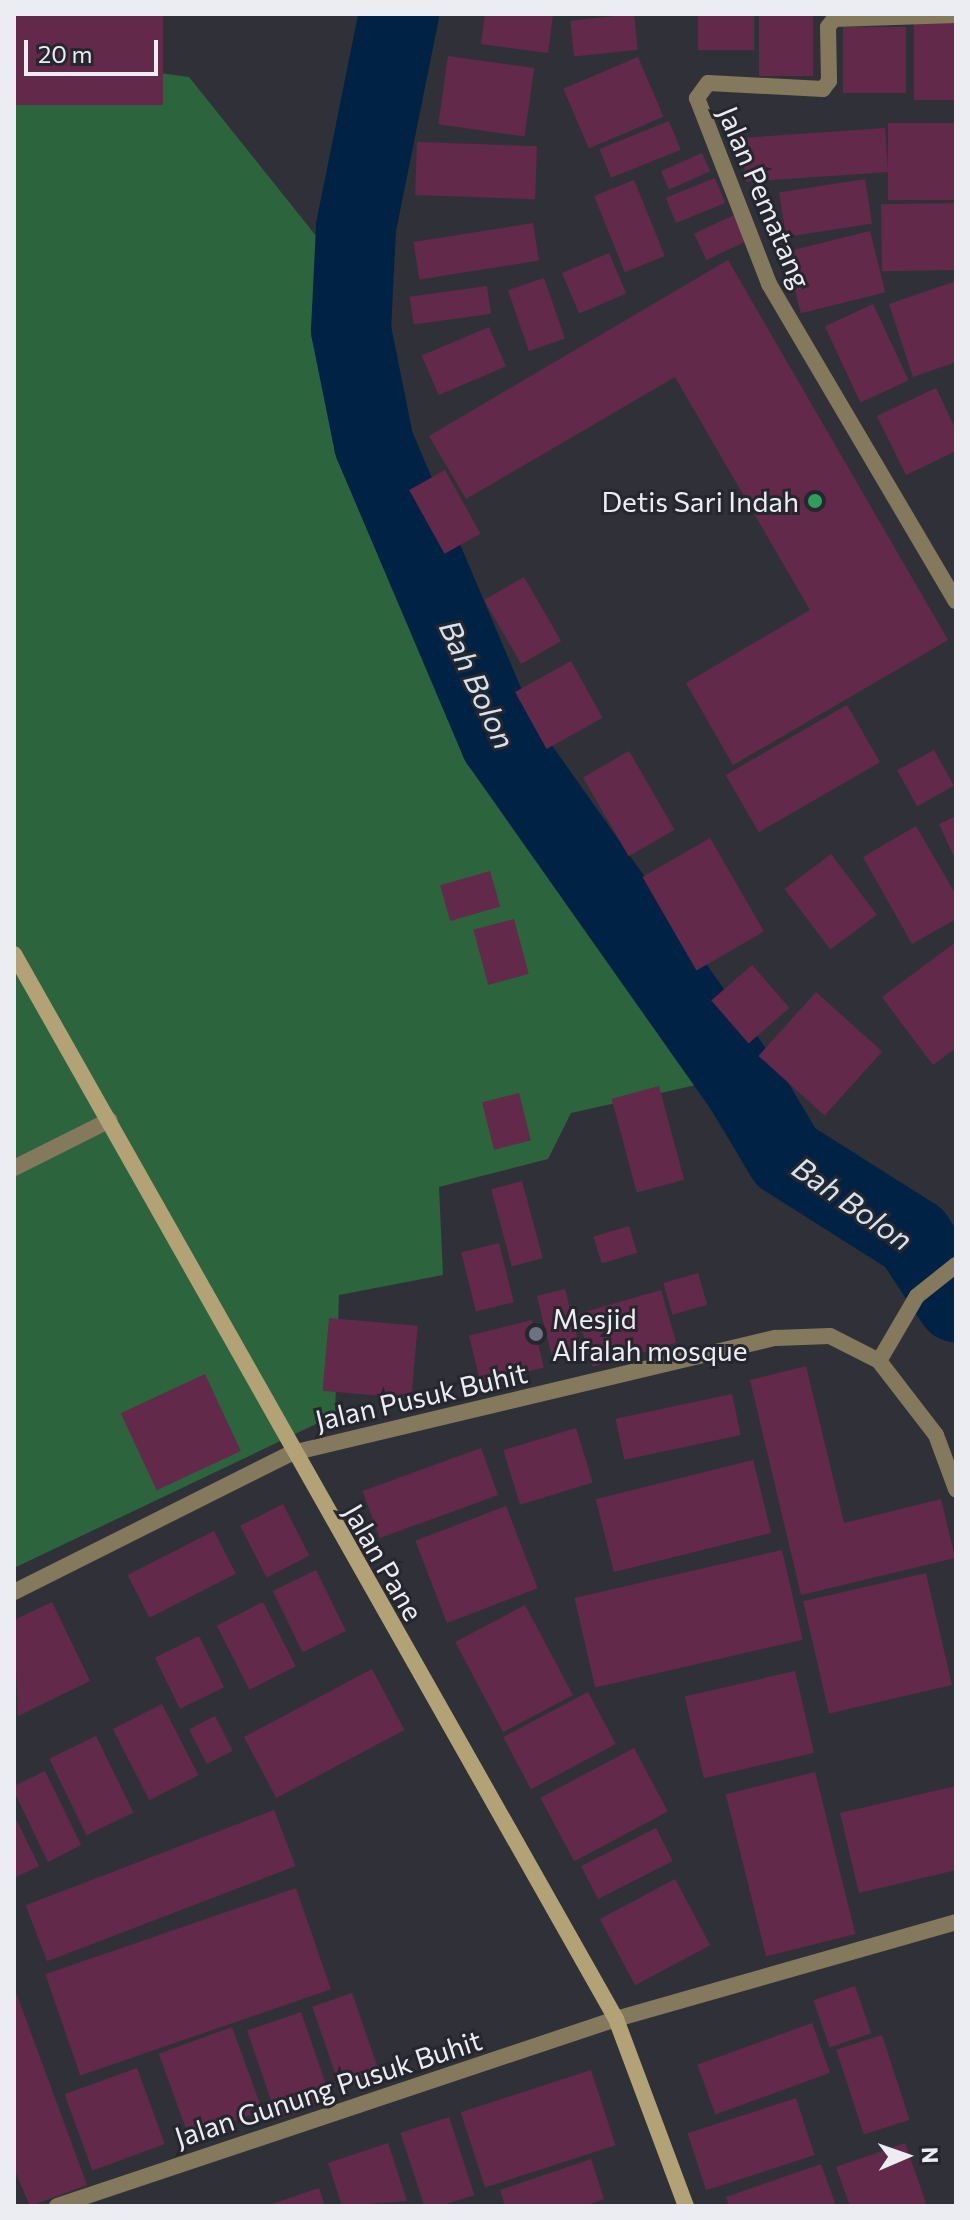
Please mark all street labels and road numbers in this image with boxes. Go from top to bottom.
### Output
street label: Jalan Pematang [712,101,818,293]
street label: Jalan Pusuk Buhit [312,1355,530,1437]
street label: Jalan Pane [337,1498,431,1626]
street label: Jalan Gunung Pusuk Buhit [170,2022,486,2154]

